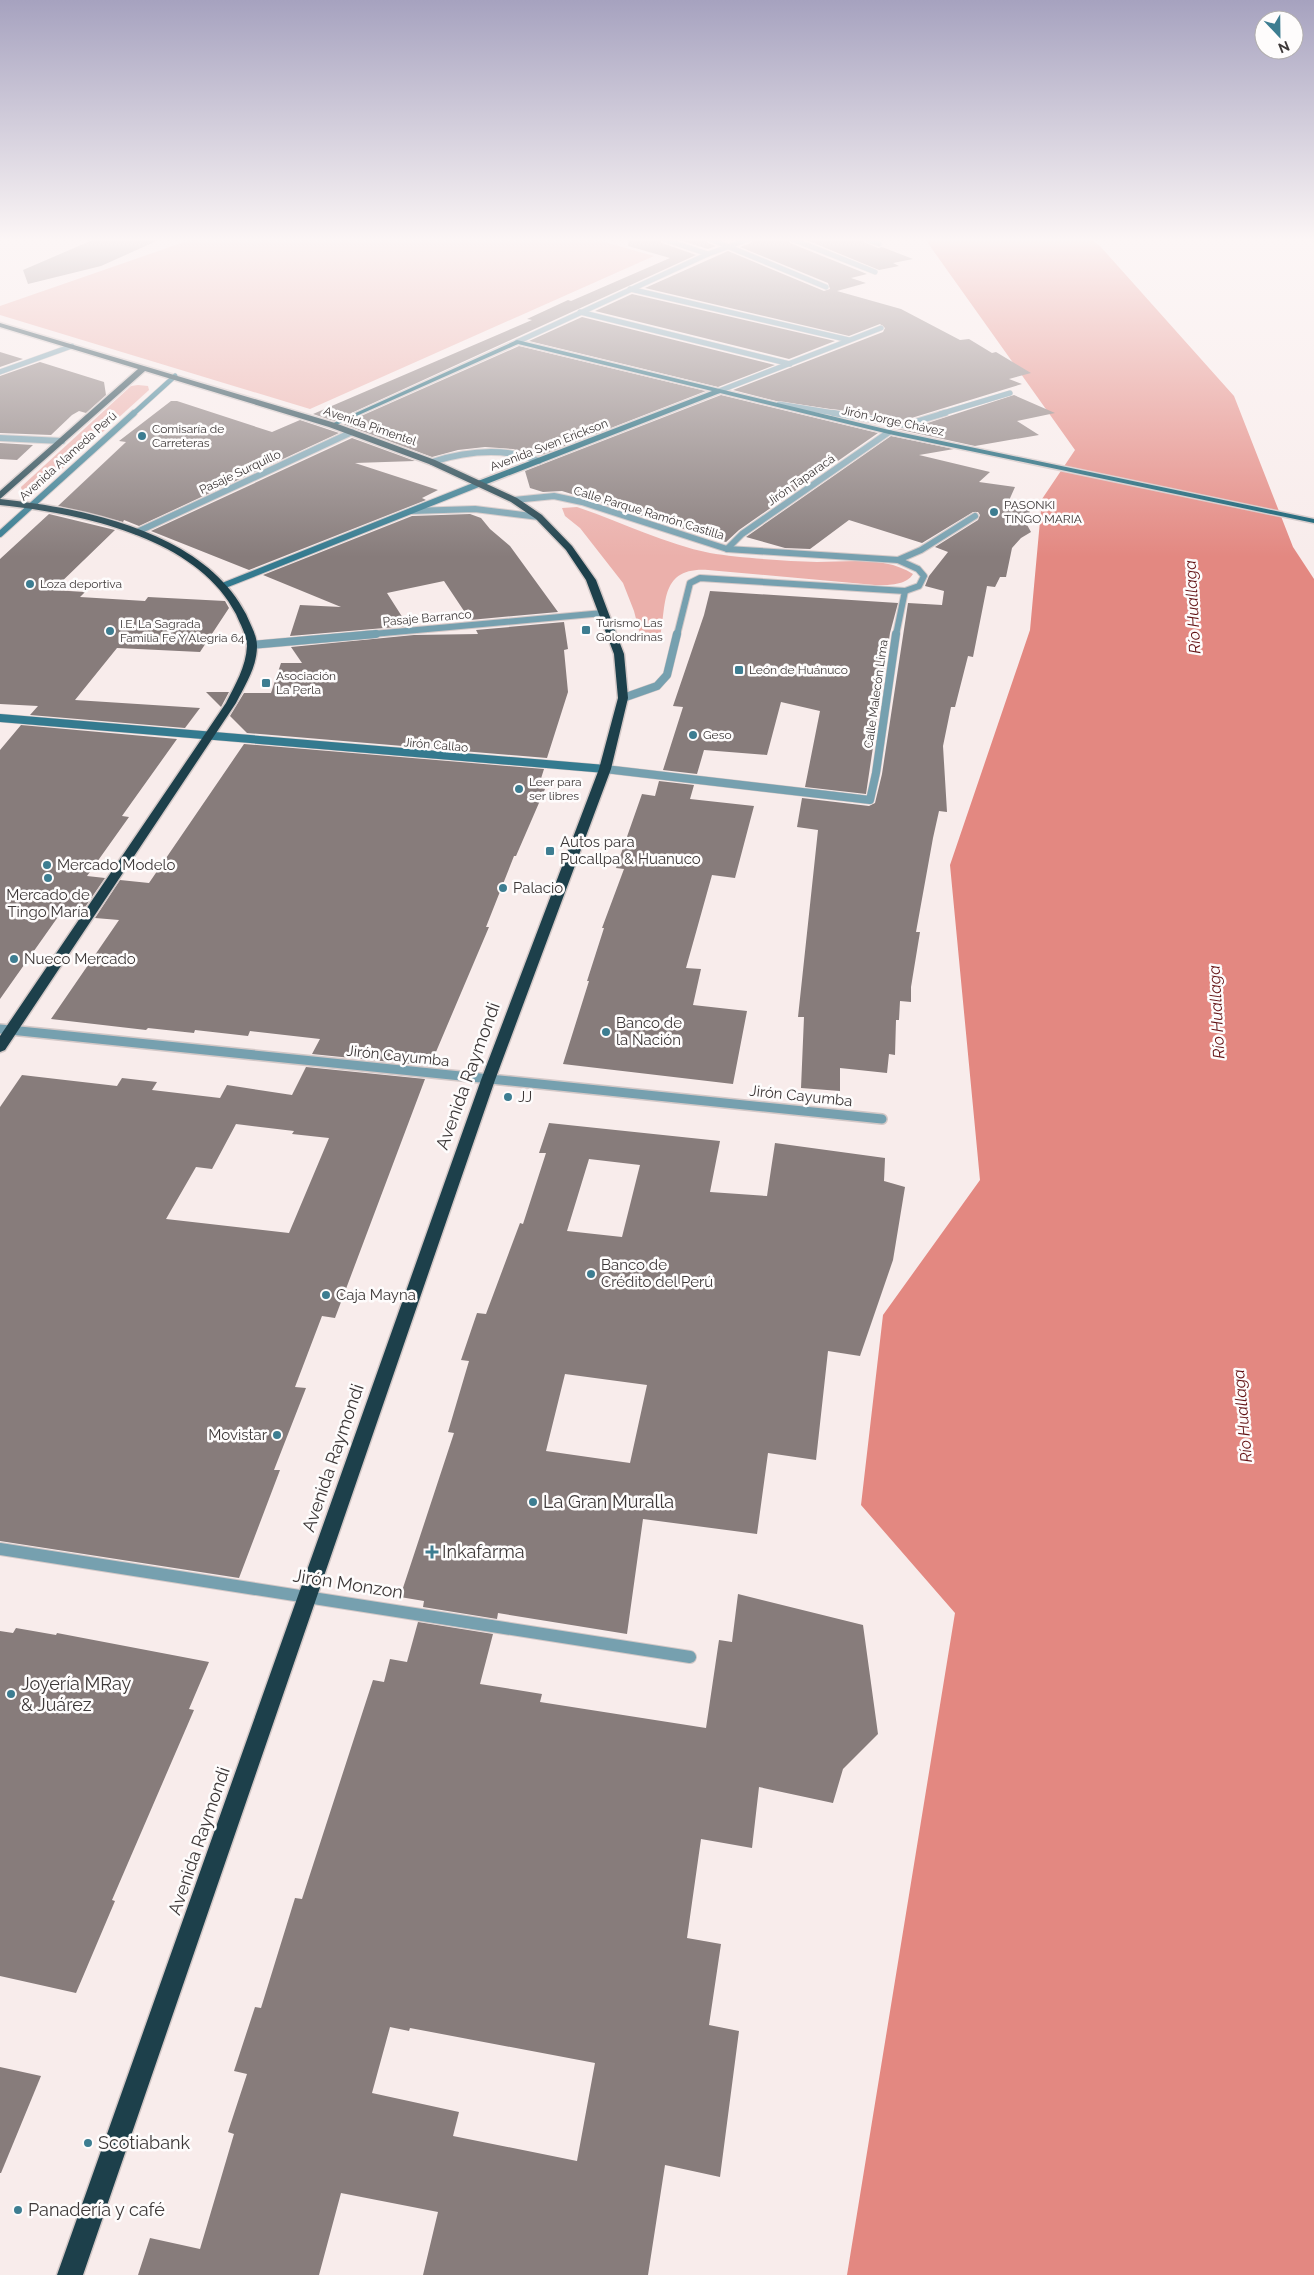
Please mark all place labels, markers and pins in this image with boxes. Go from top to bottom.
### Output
place label: Comisaría de Carreteras [152,422,224,450]
marker: Comisaría de Carreteras [136,430,148,442]
place label: PASONKI TINGO MARIA [1004,498,1082,526]
marker: PASONKI TINGO MARIA [988,506,1000,518]
place label: Loza deportiva [40,577,122,591]
marker: Loza deportiva [24,578,36,590]
place label: Turismo Las Golondrinas [596,616,663,644]
place label: I.E. La Sagrada Familia Fe Y Alegria 64 [120,617,245,645]
marker: Turismo Las Golondrinas [580,624,592,636]
marker: I.E. La Sagrada Familia Fe Y Alegria 64 [104,625,116,637]
place label: León de Huánuco [749,663,848,677]
marker: León de Huánuco [733,664,745,676]
place label: Asociación La Perla [276,669,336,697]
marker: Asociación La Perla [260,677,272,689]
place label: Geso [703,728,732,742]
marker: Geso [687,729,699,741]
place label: Leer para ser libres [529,775,582,803]
marker: Leer para ser libres [513,783,525,795]
place label: Autos para Pucallpa & Huanuco [560,833,701,868]
marker: Autos para Pucallpa & Huanuco [544,845,556,857]
place label: Mercado Modelo [57,856,176,874]
marker: Mercado Modelo [41,859,53,871]
marker: Mercado de Tingo María [42,872,54,884]
place label: Palacio [513,879,563,897]
marker: Palacio [497,882,509,894]
place label: Mercado de Tingo María [6,886,90,921]
place label: Nueco Mercado [24,950,136,968]
marker: Nueco Mercado [8,953,20,965]
place label: Banco de la Nación [616,1014,682,1049]
marker: Banco de la Nación [600,1026,612,1038]
place label: JJ [518,1088,532,1106]
marker: JJ [502,1091,514,1103]
place label: Banco de Crédito del Perú [601,1256,713,1291]
marker: Banco de Crédito del Perú [585,1268,597,1280]
place label: Caja Mayna [336,1286,416,1304]
marker: Caja Mayna [320,1289,332,1301]
place label: Movistar [208,1426,268,1444]
marker: Movistar [271,1429,283,1441]
place label: La Gran Muralla [543,1491,674,1512]
marker: La Gran Muralla [527,1496,539,1508]
place label: Inkafarma [442,1541,525,1562]
marker: Inkafarma [426,1546,438,1558]
place label: Joyería MRay & Juárez [21,1673,131,1715]
marker: Joyería MRay & Juárez [5,1688,17,1700]
place label: Scotiabank [98,2132,190,2153]
marker: Scotiabank [82,2137,94,2149]
place label: Panadería y café [28,2199,165,2220]
marker: Panadería y café [12,2204,24,2216]

